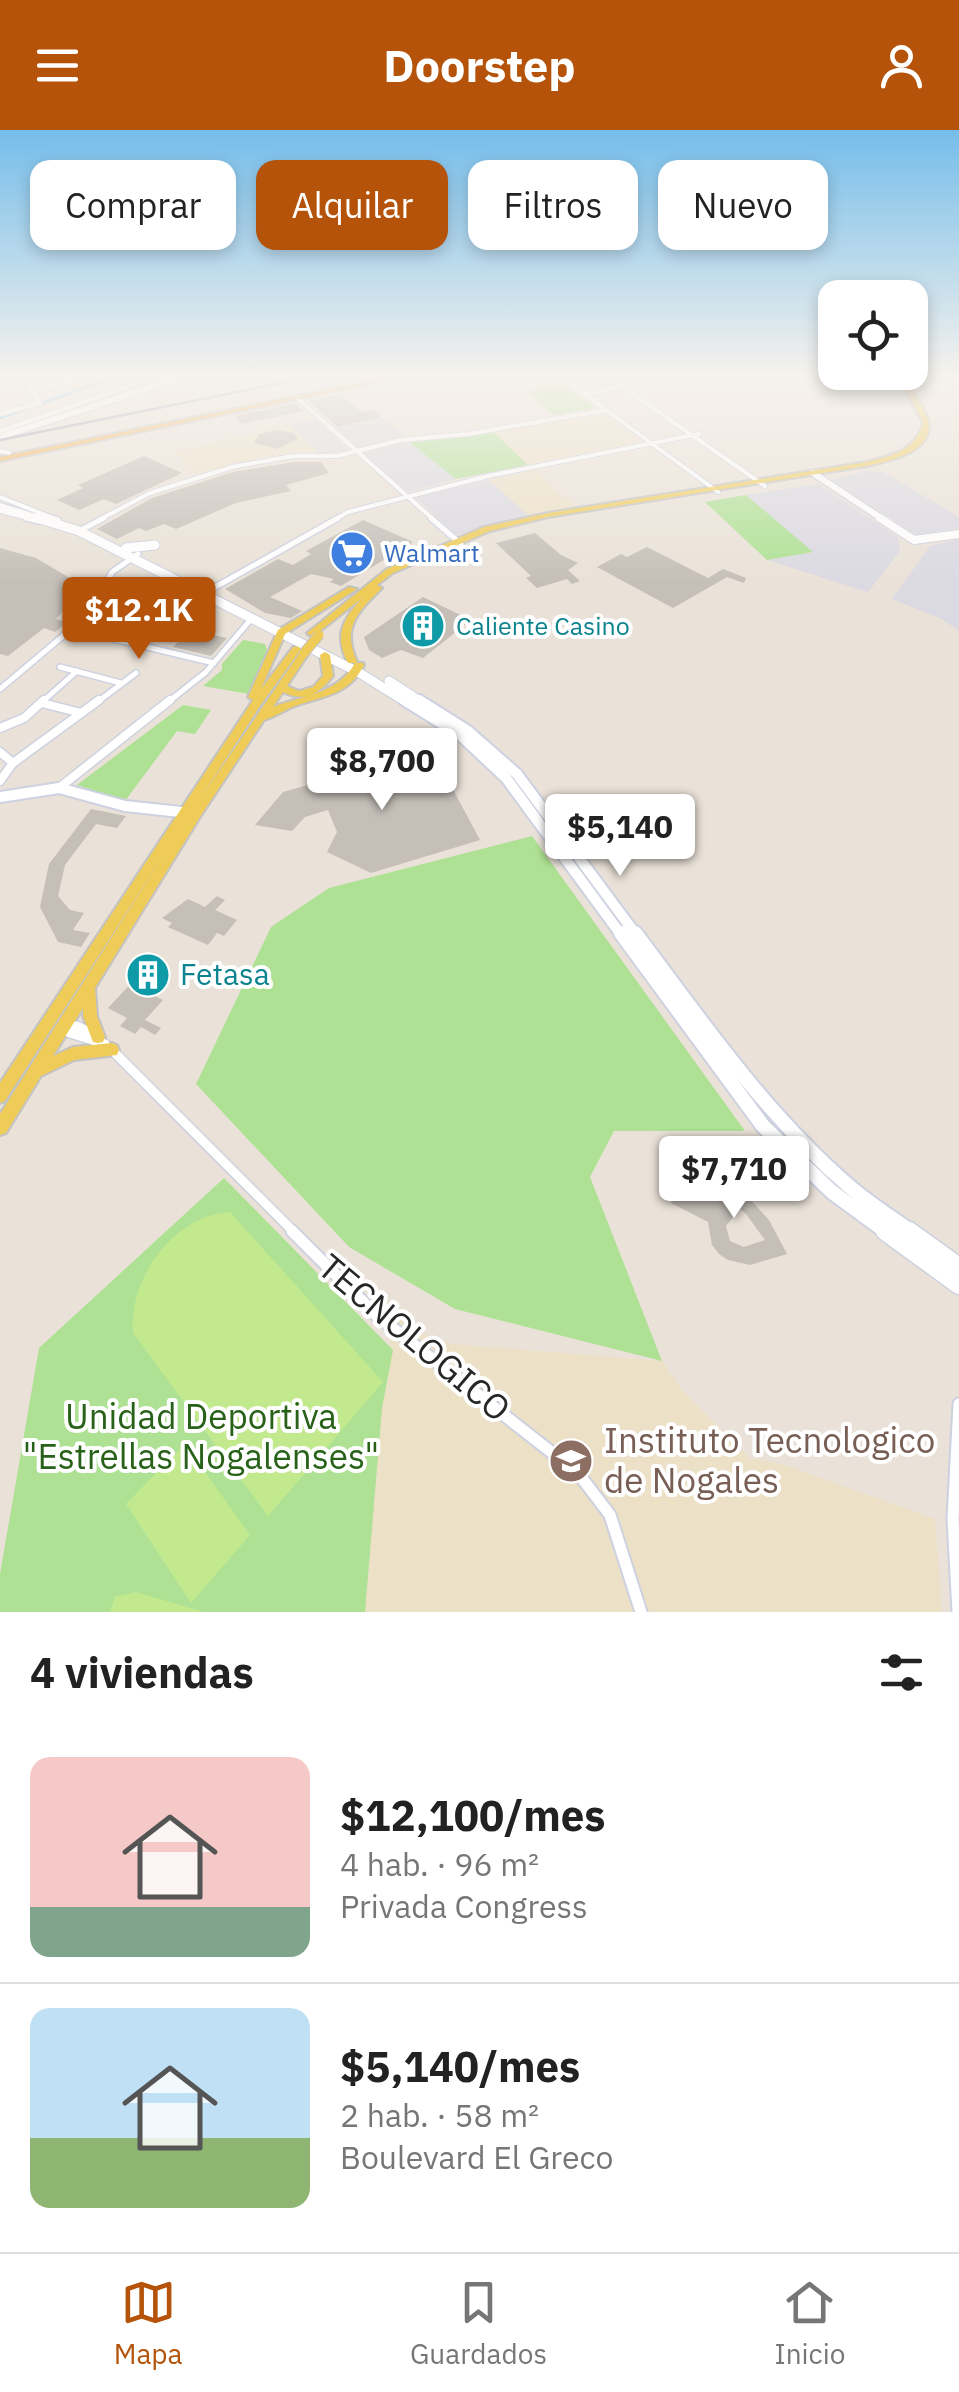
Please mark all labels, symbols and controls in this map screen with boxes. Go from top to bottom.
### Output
text: Doorstep [383,36,576,94]
icon: menu [30,38,85,93]
icon: person [874,38,929,93]
chip: Comprar [30,160,236,250]
chip: Alquilar [256,160,448,250]
chip: Filtros [468,160,638,250]
chip: Nuevo [658,160,828,250]
map controls [818,280,928,390]
button: locate [818,280,928,390]
supermarket icon: Walmart [329,530,375,576]
place label: Walmart [384,536,479,569]
pin: $12.1K [58,577,220,662]
text: $12.1K [84,588,194,630]
building icon: Caliente Casino [400,603,446,649]
place label: Caliente Casino [456,609,630,642]
pin: $8,700 [301,728,463,813]
text: $8,700 [329,739,435,781]
pin: $5,140 [539,794,701,879]
text: $5,140 [567,805,673,847]
building icon: Fetasa [125,952,171,998]
place label: Fetasa [180,954,270,993]
pin: $7,710 [653,1136,815,1221]
text: $7,710 [681,1147,787,1189]
street label: TECNOLOGICO [309,1243,520,1431]
park label: Unidad Deportiva "Estrellas Nogalenses" [23,1393,379,1479]
place label: Instituto Tecnologico de Nogales [604,1417,935,1503]
school or university icon: Instituto Tecnologico de Nogales [548,1438,594,1484]
text: 4 viviendas [30,1645,254,1700]
icon: filters [874,1645,929,1700]
text: $12,100/mes [340,1788,605,1843]
icon: home [110,1797,230,1917]
text: 4 hab. · 96 m² [340,1843,539,1885]
text: Privada Congress [340,1885,588,1927]
text: $5,140/mes [340,2039,580,2094]
icon: home [110,2048,230,2168]
text: 2 hab. · 58 m² [340,2094,539,2136]
text: Boulevard El Greco [340,2136,613,2178]
tab: Mapa [114,2275,183,2372]
tab: Guardados [410,2275,547,2372]
tab: Inicio [774,2275,845,2372]

